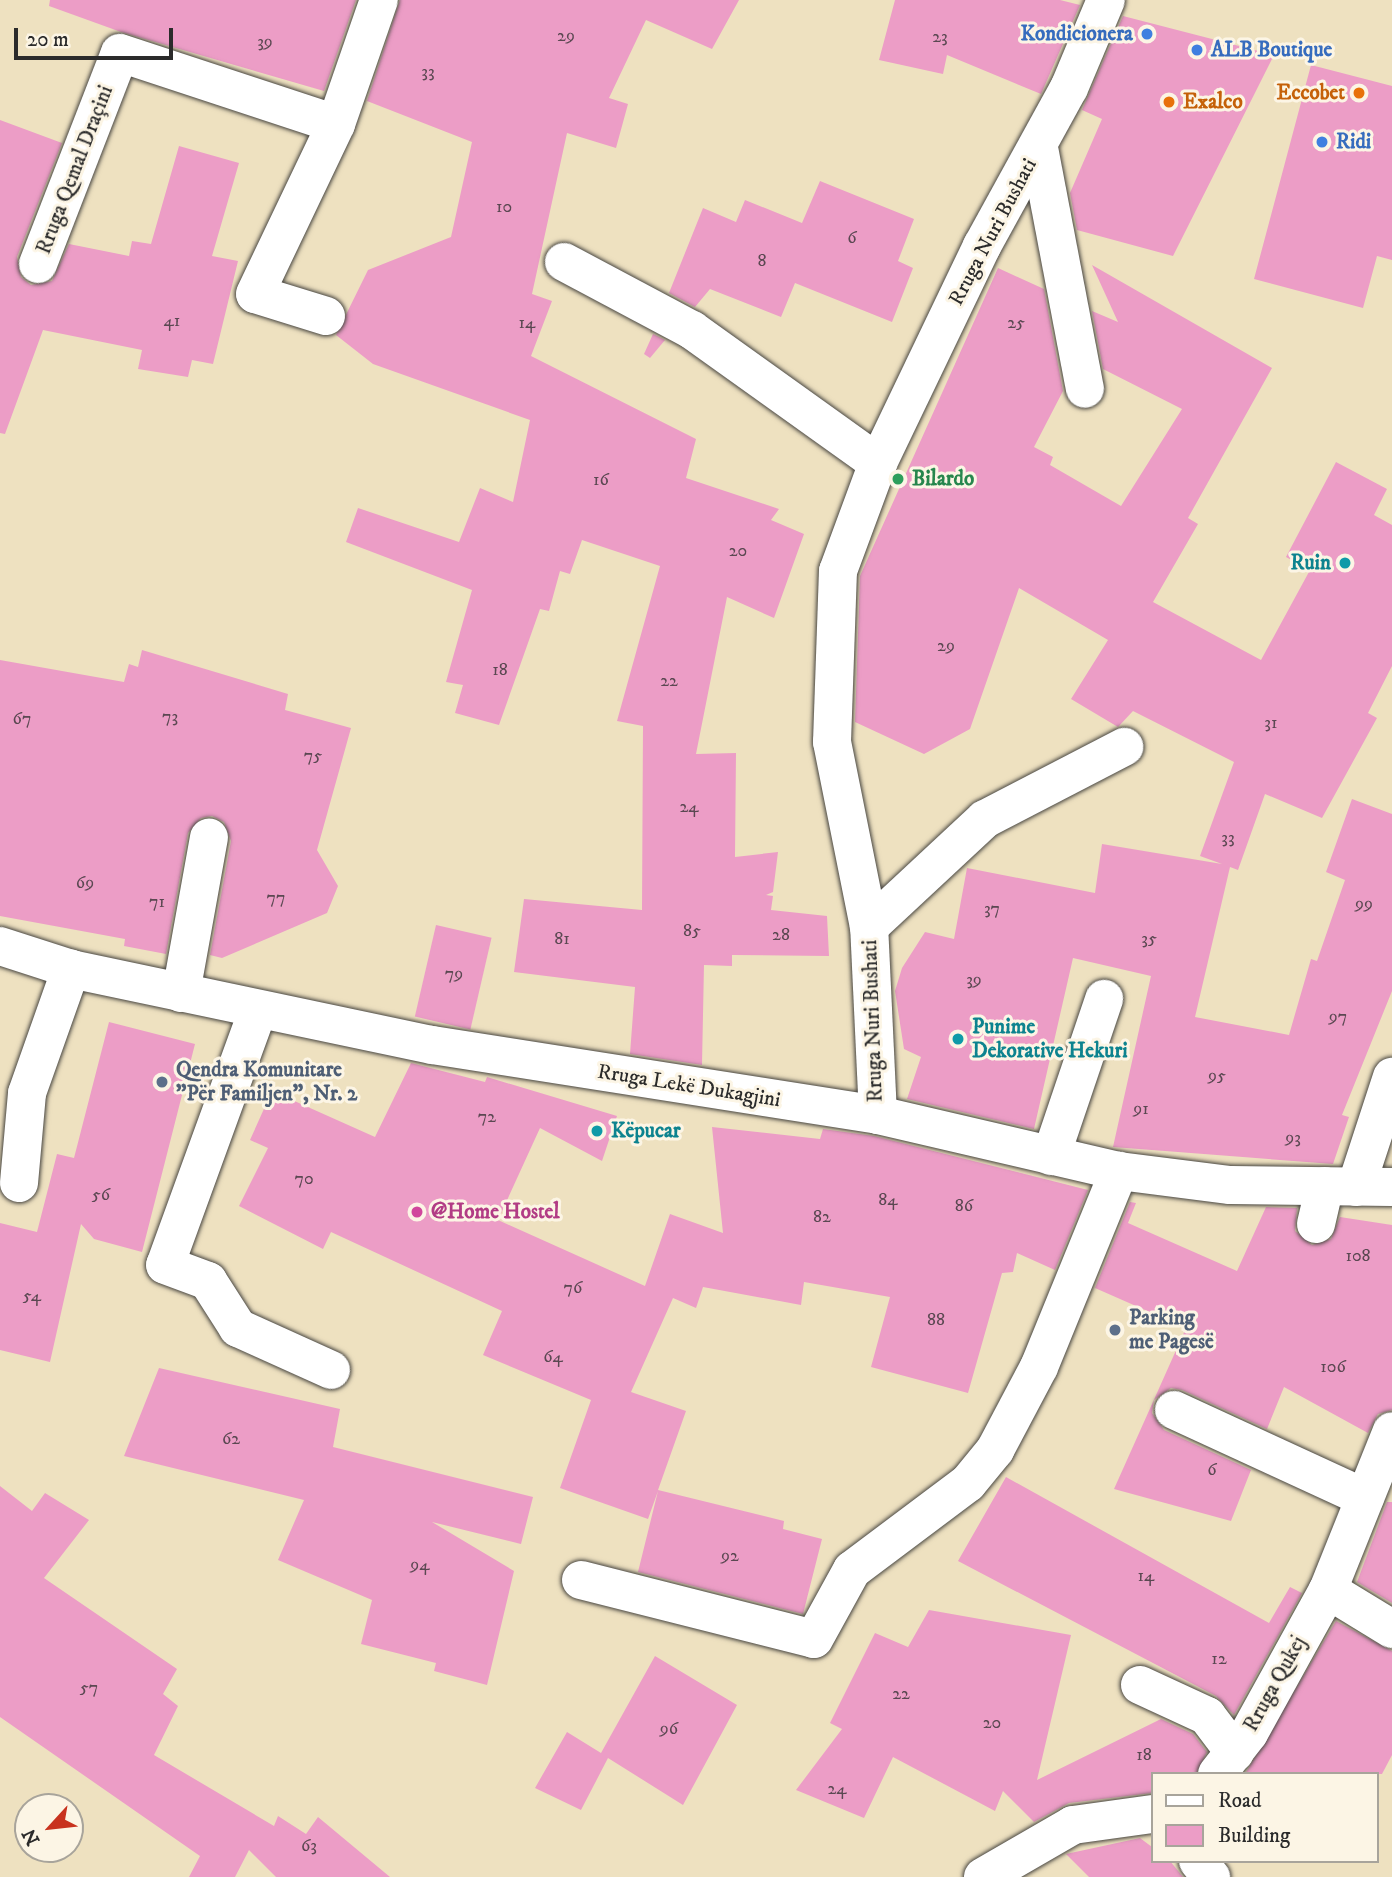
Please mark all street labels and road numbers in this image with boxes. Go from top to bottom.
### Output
street label: Rruga Qemal Draçini [31,82,119,258]
street label: Rruga Nuri Bushati [944,154,1042,310]
street label: Rruga Nuri Bushati [858,939,888,1103]
street label: Rruga Lekë Dukagjini [596,1059,782,1113]
street label: Rruga Qukej [1238,1632,1312,1736]

